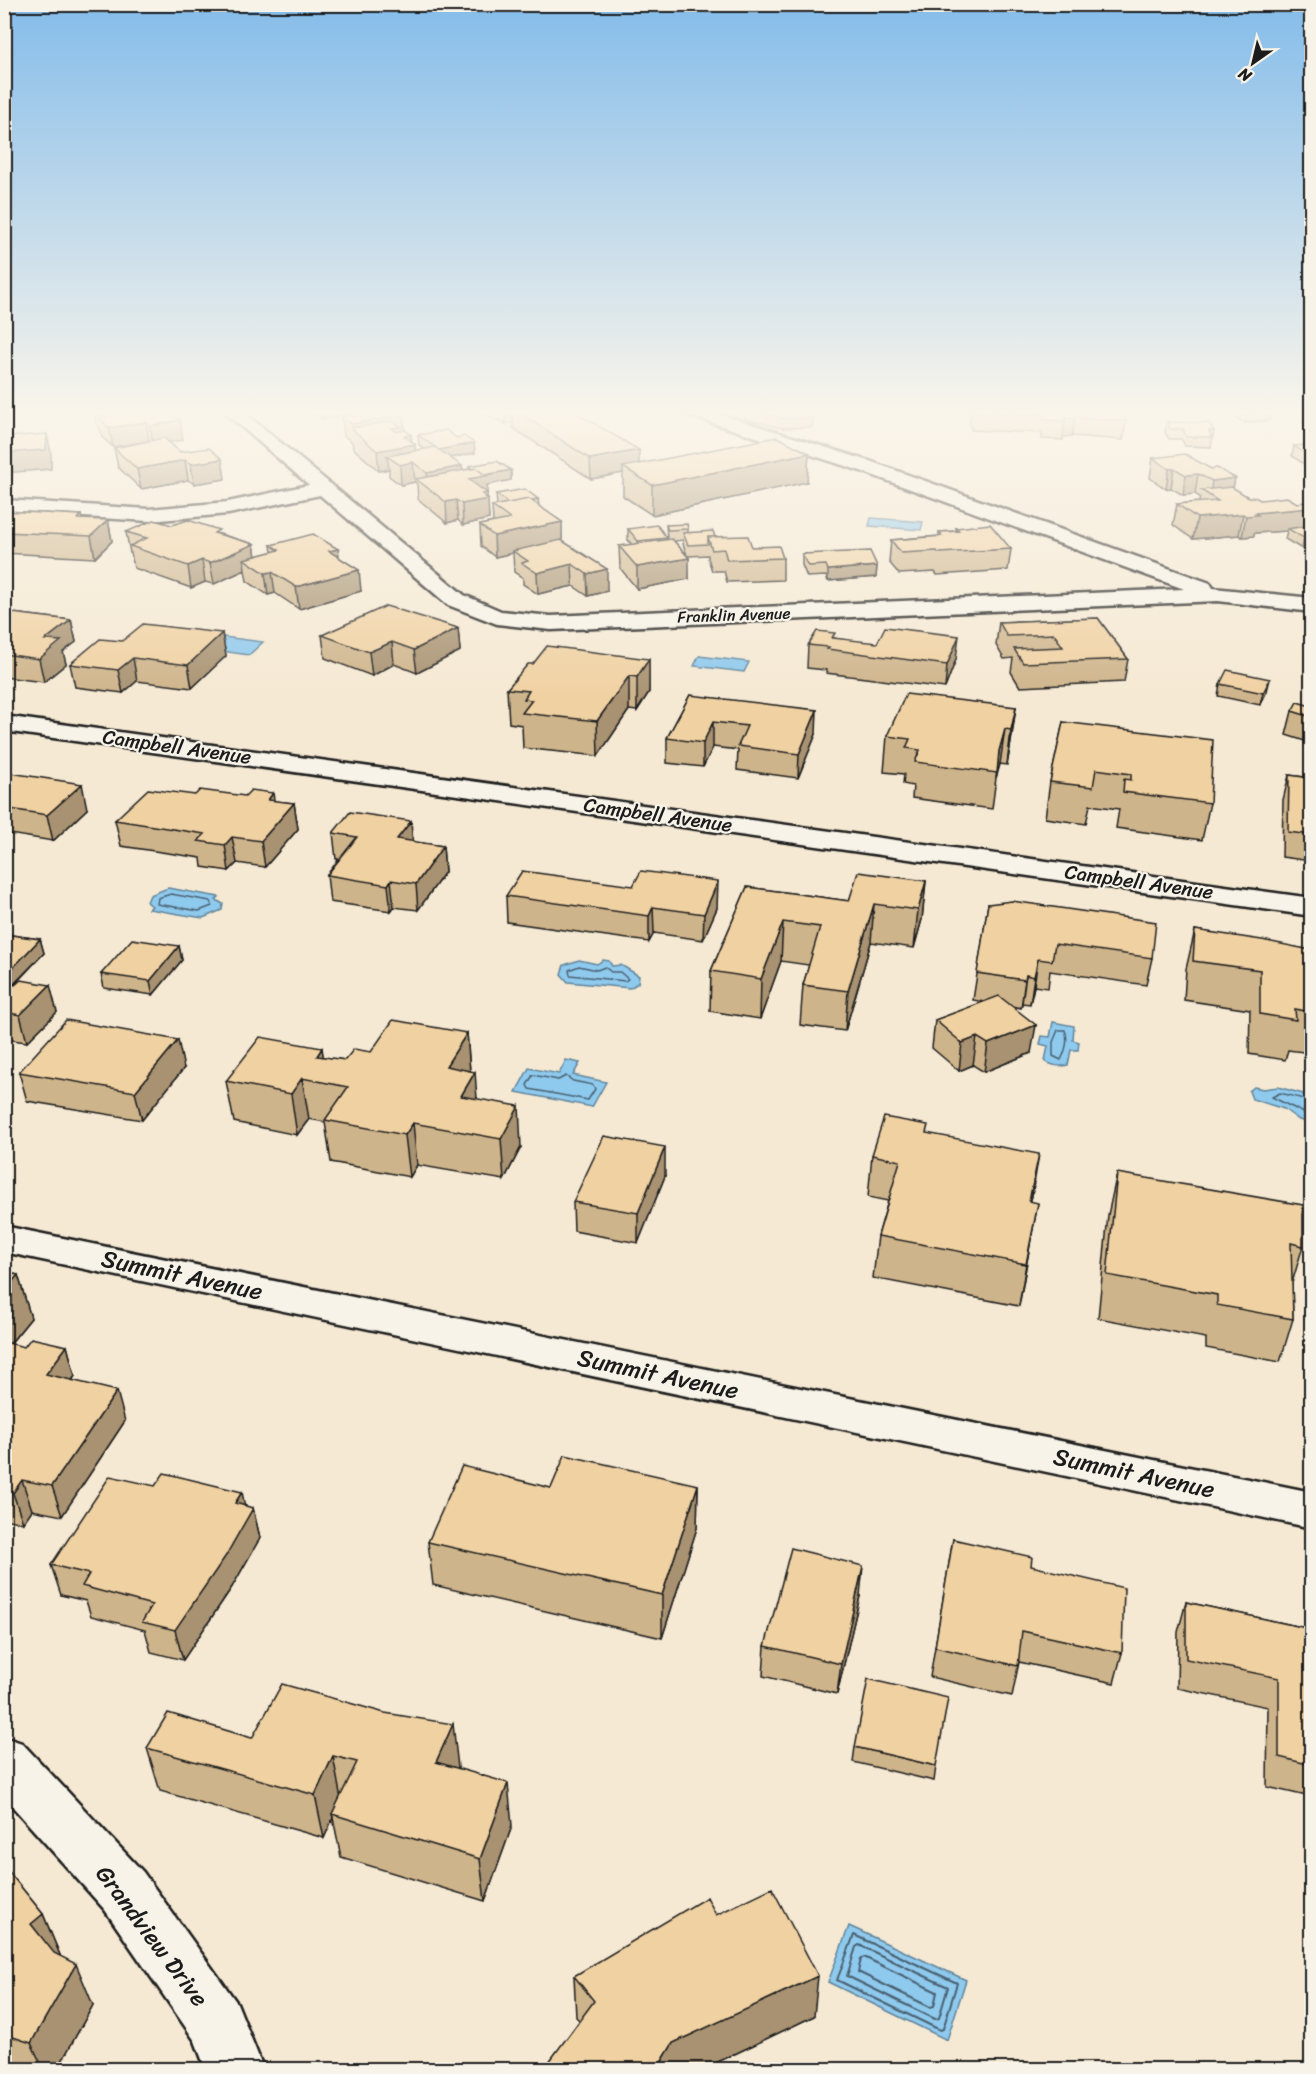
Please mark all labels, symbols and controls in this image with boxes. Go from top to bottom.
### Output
north arrow [1223,33,1283,93]
text: N [1231,59,1258,91]
street label: Franklin Avenue [677,599,791,631]
street label: Campbell Avenue [100,719,254,775]
street label: Campbell Avenue [581,787,735,843]
street label: Campbell Avenue [1062,854,1216,910]
street label: Summit Avenue [97,1237,267,1313]
street label: Summit Avenue [573,1336,743,1412]
street label: Summit Avenue [1049,1435,1219,1511]
street label: Grandview Drive [84,1856,220,2016]

